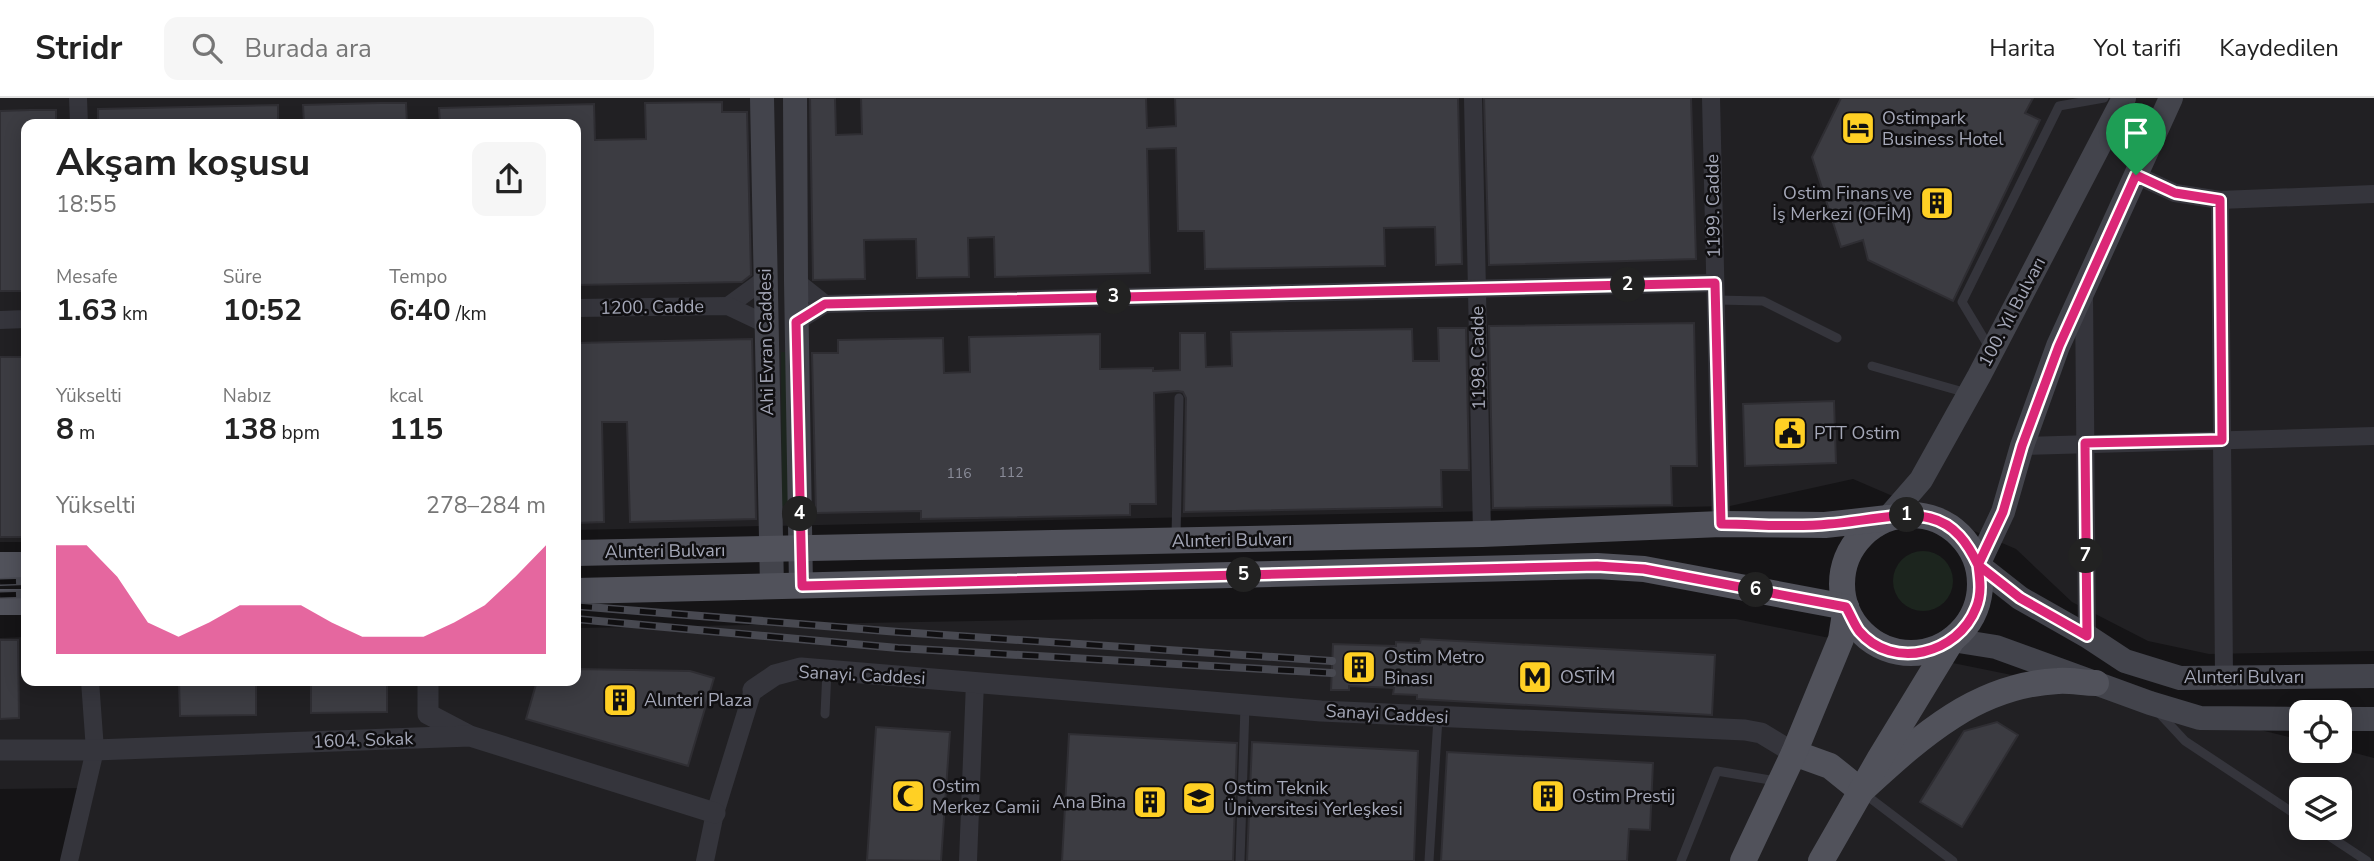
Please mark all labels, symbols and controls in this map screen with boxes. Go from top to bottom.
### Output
search box [164,17,654,80]
text: Stridr [35,26,122,71]
icon: search [188,29,226,67]
text: Burada ara [244,31,372,66]
text: Harita [1989,32,2055,64]
text: Yol tarifi [2093,32,2181,64]
text: Kaydedilen [2219,32,2339,64]
pin [2106,103,2166,175]
place label: Ostimpark Business Hotel [1882,106,2004,151]
hotel icon: Ostimpark Business Hotel [1839,109,1877,147]
icon: arrive [2117,114,2155,152]
text: Akşam koşusu [56,137,310,188]
button: share [472,142,546,216]
street label: 1199. Cadde [1700,154,1726,258]
place label: Ostim Finans ve İş Merkezi (OFİM) [1772,181,1912,226]
building icon: Ostim Finans ve İş Merkezi (OFİM) [1918,184,1956,222]
text: 18:55 [56,189,116,220]
street label: 100. Yıl Bulvarı [1973,253,2051,371]
text: Mesafe [56,264,118,290]
text: Süre [223,264,262,290]
text: Tempo [389,264,447,290]
street label: Ahi Evran Caddesi [753,268,779,416]
pin: 2 [1610,268,1646,302]
text: 2 [1622,271,1633,297]
pin: 3 [1096,280,1132,314]
text: 3 [1108,283,1119,309]
text: 1.63 [56,290,117,331]
text: 10:52 [223,290,302,331]
text: 6:40 [389,290,451,331]
street label: 1200. Cadde [600,294,704,320]
text: km [117,301,148,327]
text: /km [451,301,487,327]
street label: 1198. Cadde [1465,306,1491,410]
text: Yükselti [56,383,122,409]
text: Nabız [223,383,271,409]
text: kcal [389,383,423,409]
text: 8 [56,409,74,450]
text: 138 [223,409,277,450]
text: 115 [389,409,443,450]
public building icon: PTT Ostim [1771,414,1809,452]
text: m [74,420,95,446]
text: bpm [277,420,320,446]
place label: PTT Ostim [1814,421,1900,445]
house number: 112 [998,463,1024,482]
house number: 116 [946,464,972,483]
text: Yükselti [56,490,136,521]
text: 278–284 m [426,490,546,521]
pin: 4 [782,496,818,532]
pin: 1 [1890,498,1924,532]
text: 4 [794,500,805,526]
text: 1 [1901,501,1912,527]
street label: Alınteri Bulvarı [1172,527,1292,553]
street label: Alınteri Bulvarı [605,538,725,564]
pin: 7 [2068,538,2104,574]
text: 7 [2080,542,2091,568]
pin: 5 [1226,558,1262,592]
text: 5 [1238,561,1249,587]
pin: 6 [1738,573,1774,608]
text: 6 [1750,576,1761,602]
place label: Ostim Metro Binası [1384,645,1484,690]
building icon: Ostim Metro Binası [1340,648,1378,686]
metro station icon: OSTİM [1516,658,1554,696]
street label: Sanayi. Caddesi [798,660,926,690]
place label: OSTİM [1560,665,1615,689]
street label: Alınteri Bulvarı [2184,665,2304,689]
building icon: Alınteri Plaza [601,681,639,719]
place label: Alınteri Plaza [644,688,752,712]
street label: Sanayi Caddesi [1325,699,1449,729]
map controls [2289,700,2352,840]
button: locate [2289,700,2352,763]
street label: 1604. Sokak [312,726,415,754]
place label: Ostim Merkez Camii [932,774,1040,819]
place label: Ostim Teknik Üniversitesi Yerleşkesi [1224,776,1403,821]
mosque icon: Ostim Merkez Camii [889,777,927,815]
building icon: Ostim Prestij [1529,777,1567,815]
button: layers [2289,777,2352,840]
school or university icon: Ostim Teknik Üniversitesi Yerleşkesi [1180,779,1218,817]
building icon: Ana Bina [1131,783,1169,821]
place label: Ostim Prestij [1572,784,1675,808]
place label: Ana Bina [1052,790,1126,814]

